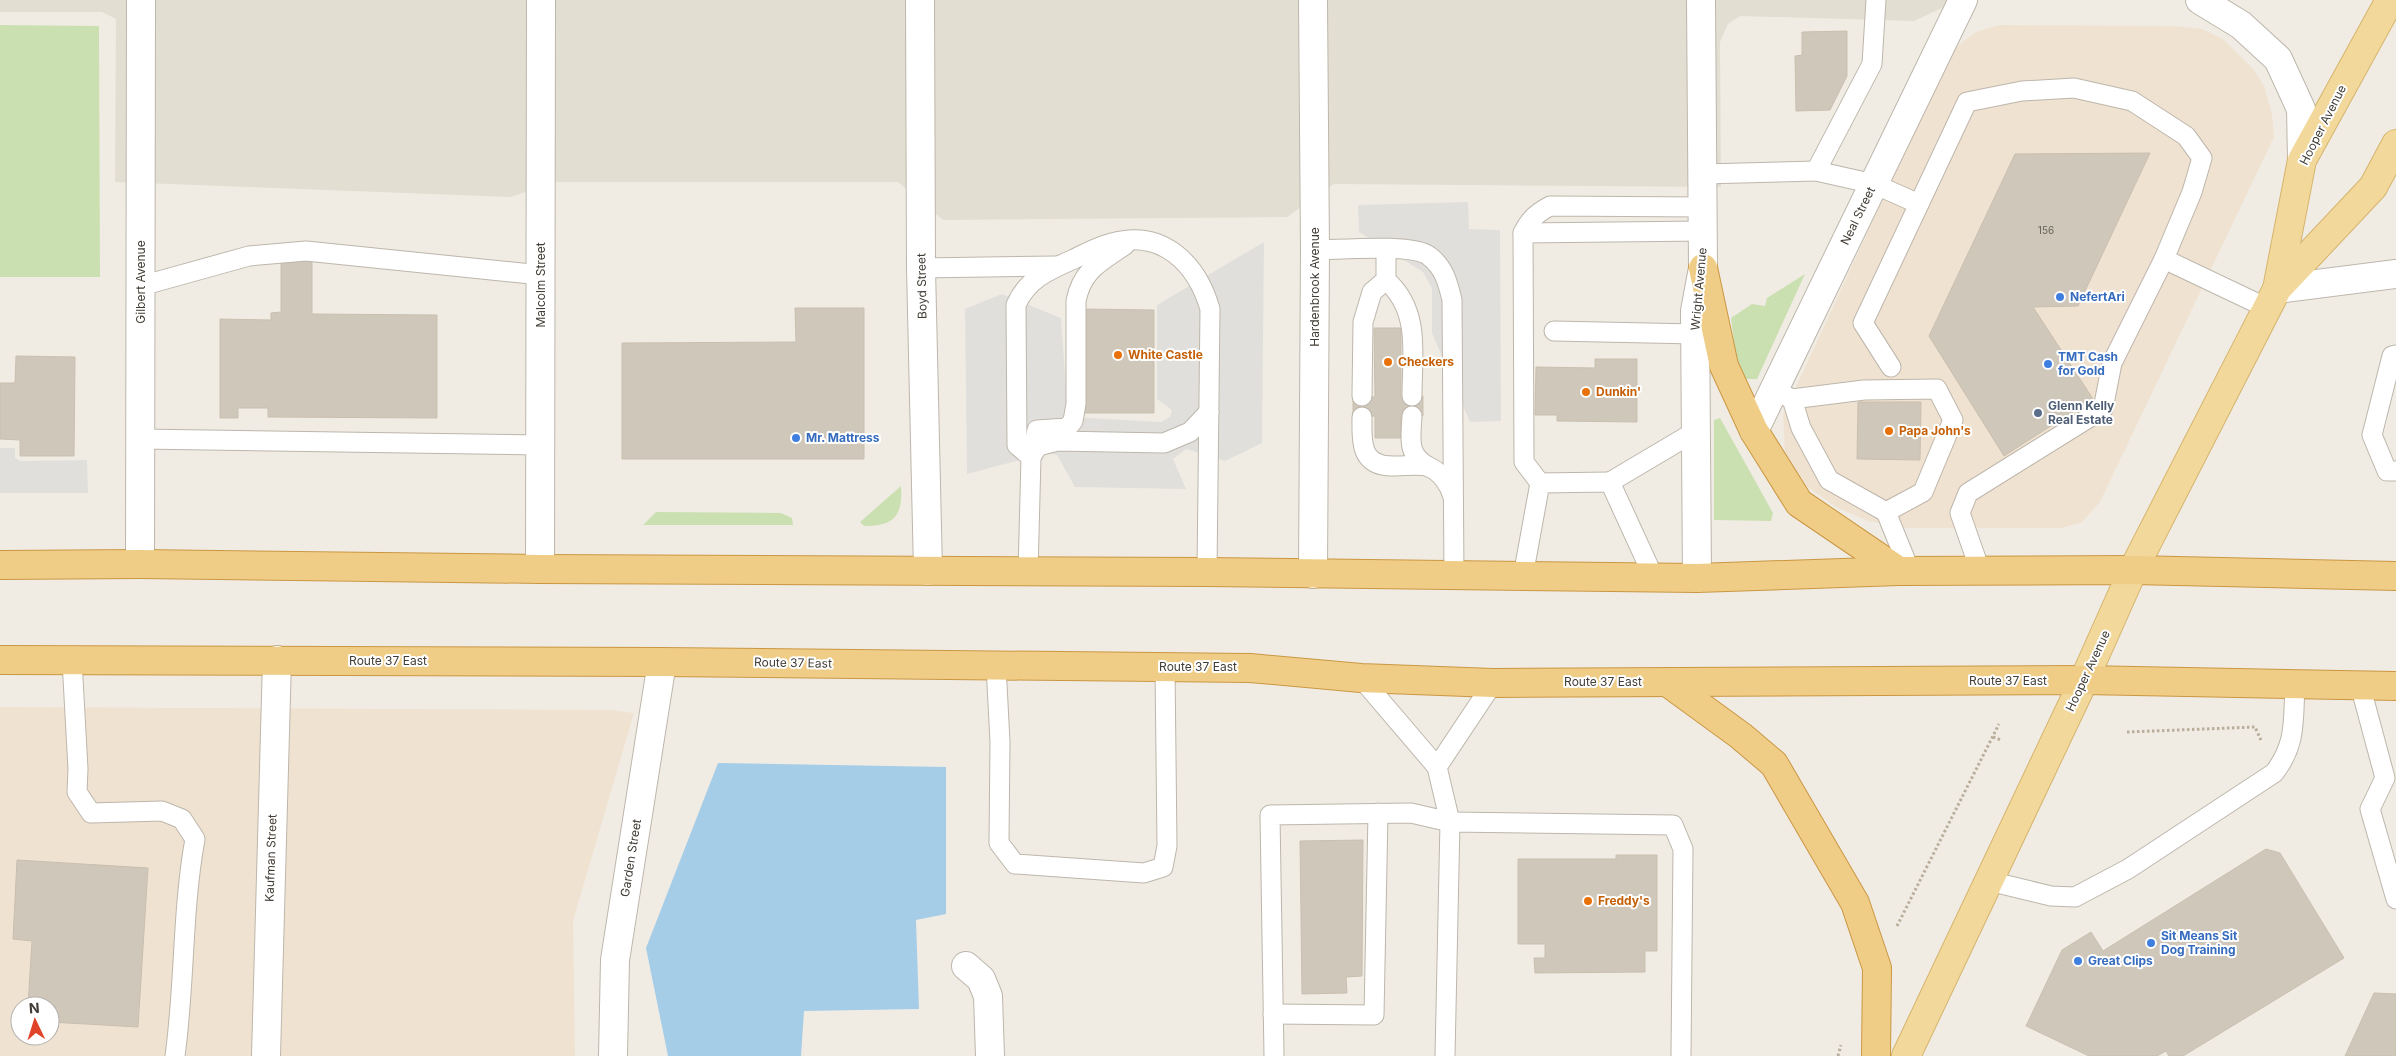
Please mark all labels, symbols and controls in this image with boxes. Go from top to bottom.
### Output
street label: Hooper Avenue [2296,82,2349,167]
street label: Neal Street [1837,184,1878,247]
house number: 156 [2038,224,2054,236]
street label: Hardenbrook Avenue [1307,227,1322,347]
street label: Gilbert Avenue [133,240,148,324]
street label: Malcolm Street [533,242,548,328]
street label: Wright Avenue [1687,247,1710,331]
street label: Boyd Street [913,253,930,319]
place label: NefertAri [2070,289,2125,304]
marker: NefertAri [2054,291,2066,303]
place label: White Castle [1128,347,1203,362]
marker: White Castle [1112,349,1124,361]
place label: TMT Cash for Gold [2058,349,2118,378]
place label: Checkers [1398,354,1454,369]
marker: Checkers [1382,356,1394,368]
marker: TMT Cash for Gold [2042,358,2054,370]
place label: Dunkin' [1596,384,1641,399]
marker: Dunkin' [1580,386,1592,398]
place label: Glenn Kelly Real Estate [2048,398,2115,427]
marker: Glenn Kelly Real Estate [2032,407,2044,419]
place label: Papa John's [1899,423,1971,438]
marker: Papa John's [1883,425,1895,437]
place label: Mr. Mattress [806,430,880,445]
marker: Mr. Mattress [790,432,802,444]
street label: Hooper Avenue [2062,628,2113,714]
street label: Route 37 East [349,653,427,668]
street label: Route 37 East [754,654,832,671]
street label: Route 37 East [1159,659,1237,674]
street label: Route 37 East [1969,673,2047,688]
street label: Route 37 East [1564,674,1642,689]
street label: Kaufman Street [261,814,280,902]
street label: Garden Street [617,818,644,898]
place label: Freddy's [1598,893,1650,908]
marker: Freddy's [1582,895,1594,907]
place label: Sit Means Sit Dog Training [2161,928,2238,957]
marker: Sit Means Sit Dog Training [2145,937,2157,949]
place label: Great Clips [2088,953,2153,968]
marker: Great Clips [2072,955,2084,967]
north arrow [10,996,60,1046]
text: N [28,999,40,1016]

